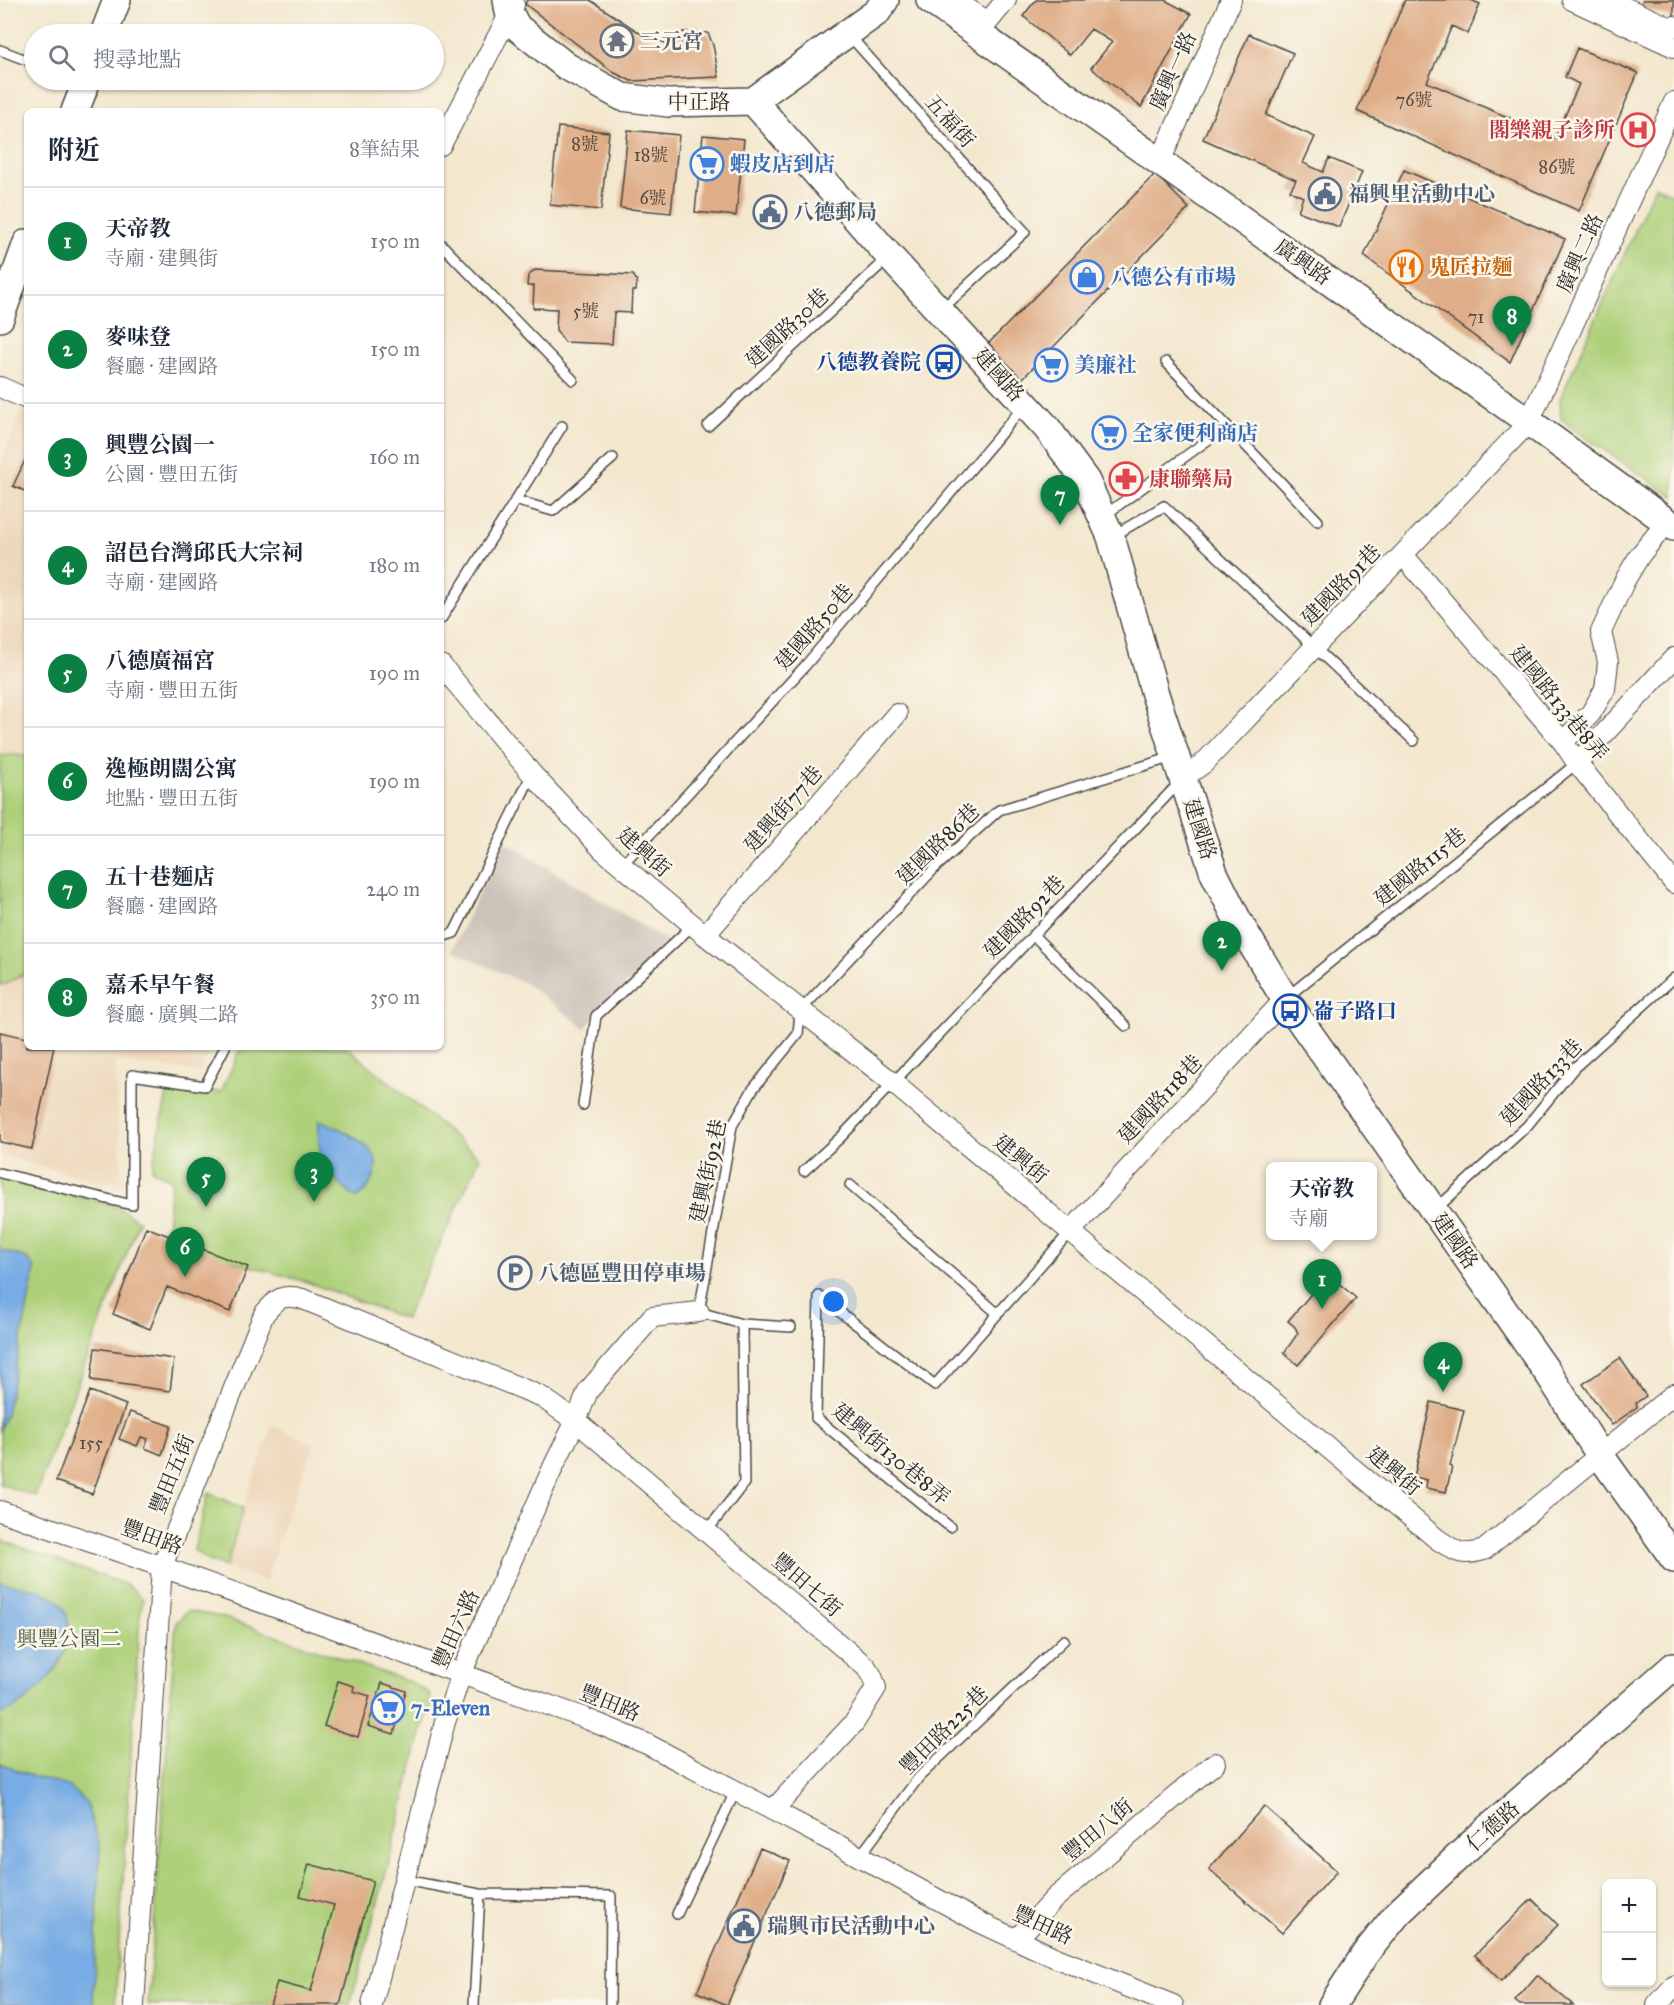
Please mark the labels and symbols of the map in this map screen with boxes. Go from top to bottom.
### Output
temple icon: 三元宮 [599,23,635,59]
street label: 廣興一路 [1144,27,1202,115]
place label: 三元宮 [640,28,703,54]
street label: 中正路 [668,89,731,115]
street label: 五福街 [919,89,981,153]
house number: 76號 [1396,89,1432,111]
hospital icon: 閣樂親子診所 [1620,112,1656,148]
place label: 閣樂親子診所 [1489,117,1615,143]
house number: 8號 [571,133,599,155]
house number: 18號 [634,144,668,166]
supermarket icon: 蝦皮店到店 [689,146,725,182]
place label: 蝦皮店到店 [730,151,835,177]
house number: 86號 [1539,156,1575,178]
public building icon: 福興里活動中心 [1307,176,1343,212]
place label: 福興里活動中心 [1348,181,1495,207]
house number: 6號 [639,187,667,209]
public building icon: 八德郵局 [752,194,788,230]
place label: 八德郵局 [793,199,877,225]
street label: 廣興二路 [1551,209,1609,297]
street label: 廣興路 [1270,233,1336,291]
restaurant icon: 鬼匠拉麵 [1388,249,1424,285]
place label: 鬼匠拉麵 [1429,254,1513,280]
shop icon: 八德公有市場 [1069,259,1105,295]
place label: 八德公有市場 [1110,264,1236,290]
street label: 建國路30巷 [740,283,834,373]
pin: 8 [1492,296,1532,346]
house number: 5號 [573,300,599,322]
house number: 71 [1468,306,1484,328]
street label: 建國路 [968,343,1030,407]
bus stop icon: 八德教養院 [926,344,962,380]
supermarket icon: 美廉社 [1033,347,1069,383]
place label: 八德教養院 [816,349,921,375]
place label: 美廉社 [1074,352,1137,378]
supermarket icon: 全家便利商店 [1091,415,1127,451]
place label: 全家便利商店 [1132,420,1258,446]
pharmacy icon: 康聯藥局 [1108,461,1144,497]
place label: 康聯藥局 [1149,466,1233,492]
pin: 7 [1040,476,1080,525]
street label: 建國路91巷 [1296,539,1386,631]
street label: 建國路50巷 [769,578,859,676]
street label: 建國路133巷8弄 [1504,640,1614,766]
street label: 建興街77巷 [738,760,828,858]
street label: 建國路 [1178,795,1222,863]
street label: 建國路86巷 [891,798,985,890]
street label: 建興街 [612,822,676,882]
street label: 建國路115巷 [1369,822,1471,912]
street label: 建國路92巷 [978,870,1070,964]
pin: 2 [1202,922,1242,971]
bus stop icon: 崙子路口 [1272,993,1308,1029]
place label: 崙子路口 [1313,998,1397,1024]
street label: 建國路133巷 [1494,1033,1588,1131]
street label: 建國路118巷 [1112,1049,1208,1149]
street label: 建興街92巷 [684,1117,732,1225]
street label: 建興街 [989,1129,1053,1189]
pin: 3 [294,1152,334,1202]
pin: 5 [186,1158,226,1207]
street label: 建國路 [1426,1208,1484,1274]
pin: 6 [166,1228,204,1277]
parking icon: 八德區豐田停車場 [497,1255,533,1291]
place label: 八德區豐田停車場 [538,1260,706,1286]
pin: 1 [1302,1260,1342,1309]
your location [819,1287,848,1316]
pin: 4 [1424,1342,1462,1392]
street label: 建興街130巷8弄 [827,1397,955,1511]
street label: 豐田五街 [144,1430,200,1518]
house number: 155 [79,1432,103,1454]
street label: 建興街 [1362,1441,1426,1501]
street label: 豐田路 [118,1514,186,1560]
street label: 豐田七街 [767,1548,847,1622]
street label: 豐田六路 [427,1585,485,1673]
park label: 興豐公園二 [17,1626,122,1652]
street label: 豐田路 [576,1679,644,1727]
street label: 豐田路225巷 [894,1680,994,1780]
supermarket icon: 7-Eleven [370,1690,406,1726]
place label: 7-Eleven [411,1695,491,1721]
street label: 豐田八街 [1057,1793,1139,1867]
street label: 仁德路 [1461,1795,1525,1857]
street label: 豐田路 [1009,1900,1077,1950]
public building icon: 瑞興市民活動中心 [726,1908,762,1944]
place label: 瑞興市民活動中心 [767,1913,935,1939]

